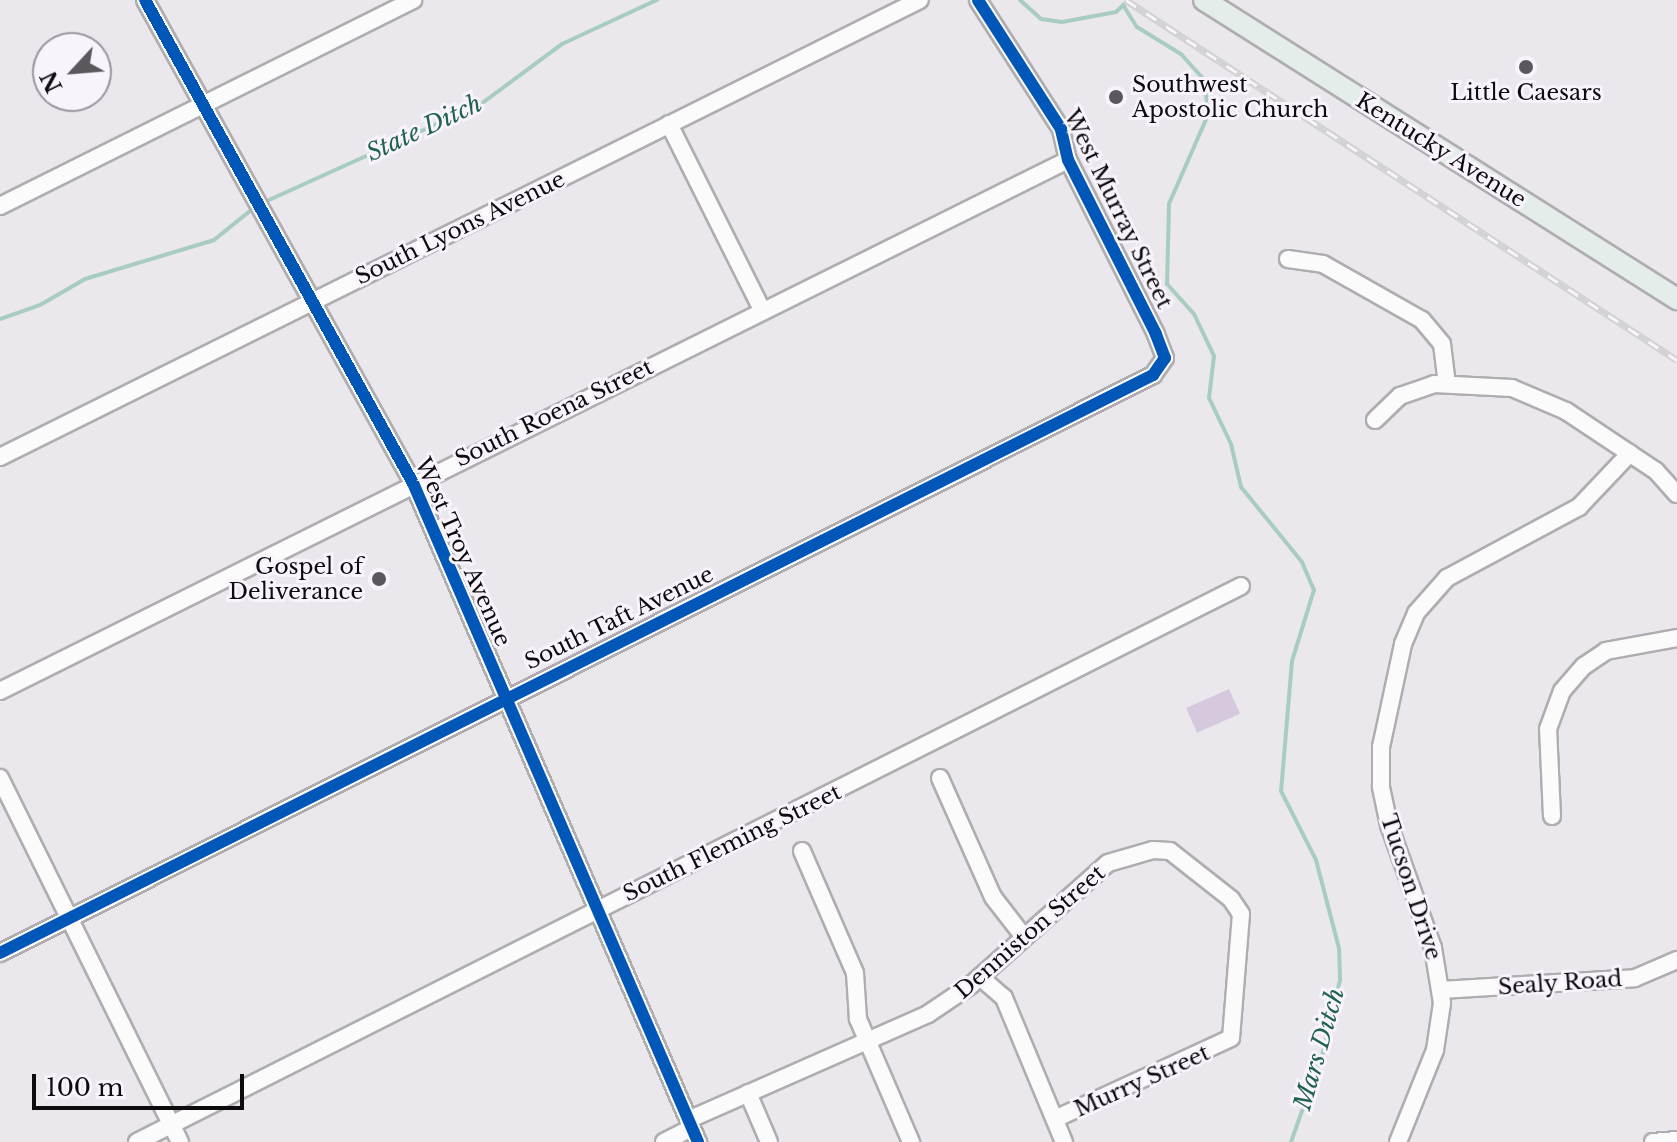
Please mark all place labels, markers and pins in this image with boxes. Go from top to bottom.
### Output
marker: Little Caesars [1517,58,1535,76]
place label: Southwest Apostolic Church [1132,71,1328,122]
place label: Little Caesars [1450,80,1602,106]
marker: Southwest Apostolic Church [1107,88,1125,106]
place label: Gospel of Deliverance [229,553,363,604]
marker: Gospel of Deliverance [370,570,388,588]

